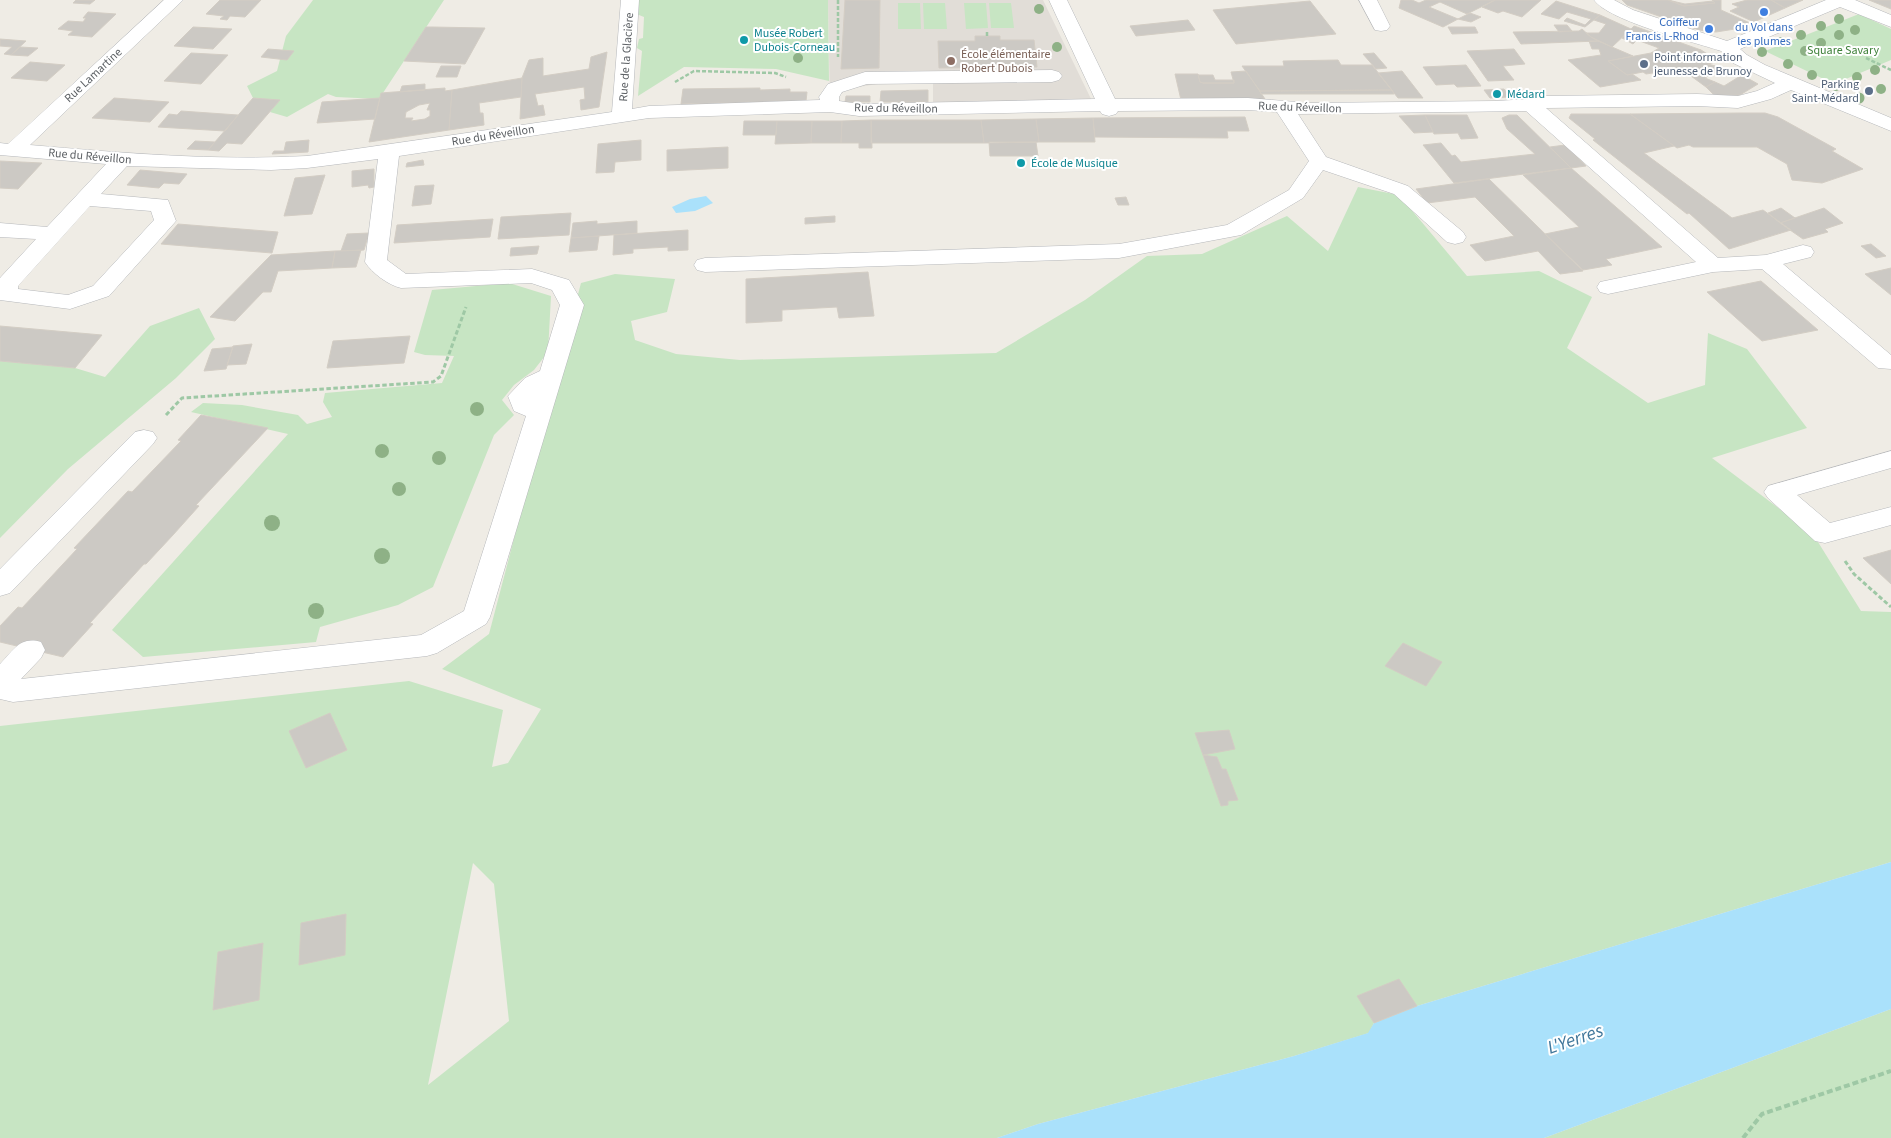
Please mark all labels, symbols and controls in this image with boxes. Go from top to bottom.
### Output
marker: du Vol dans les plumes [1758,6,1770,18]
street label: Rue de la Glacière [615,12,638,102]
place label: Coiffeur Francis L-Rhod [1626,14,1700,45]
place label: du Vol dans les plumes [1735,19,1793,50]
marker: Coiffeur Francis L-Rhod [1703,23,1715,35]
place label: Musée Robert Dubois-Corneau [754,25,835,56]
marker: Musée Robert Dubois-Corneau [738,34,750,46]
park label: Square Savary [1807,42,1879,59]
street label: Rue Lamartine [61,44,126,107]
place label: École élémentaire Robert Dubois [961,46,1051,77]
place label: Point information jeunesse de Brunoy [1653,49,1752,80]
marker: École élémentaire Robert Dubois [945,55,957,67]
marker: Point information jeunesse de Brunoy [1638,58,1650,70]
place label: Parking Saint-Médard [1791,76,1859,107]
marker: Parking Saint-Médard [1863,85,1875,97]
place label: Médard [1507,86,1545,103]
marker: Médard [1491,88,1503,100]
street label: Rue du Réveillon [1258,98,1342,117]
street label: Rue du Réveillon [854,99,938,118]
street label: Rue du Réveillon [450,121,536,150]
street label: Rue du Réveillon [48,144,132,169]
place label: École de Musique [1031,155,1118,172]
marker: École de Musique [1015,157,1027,169]
water label: L'Yerres [1544,1017,1607,1062]

